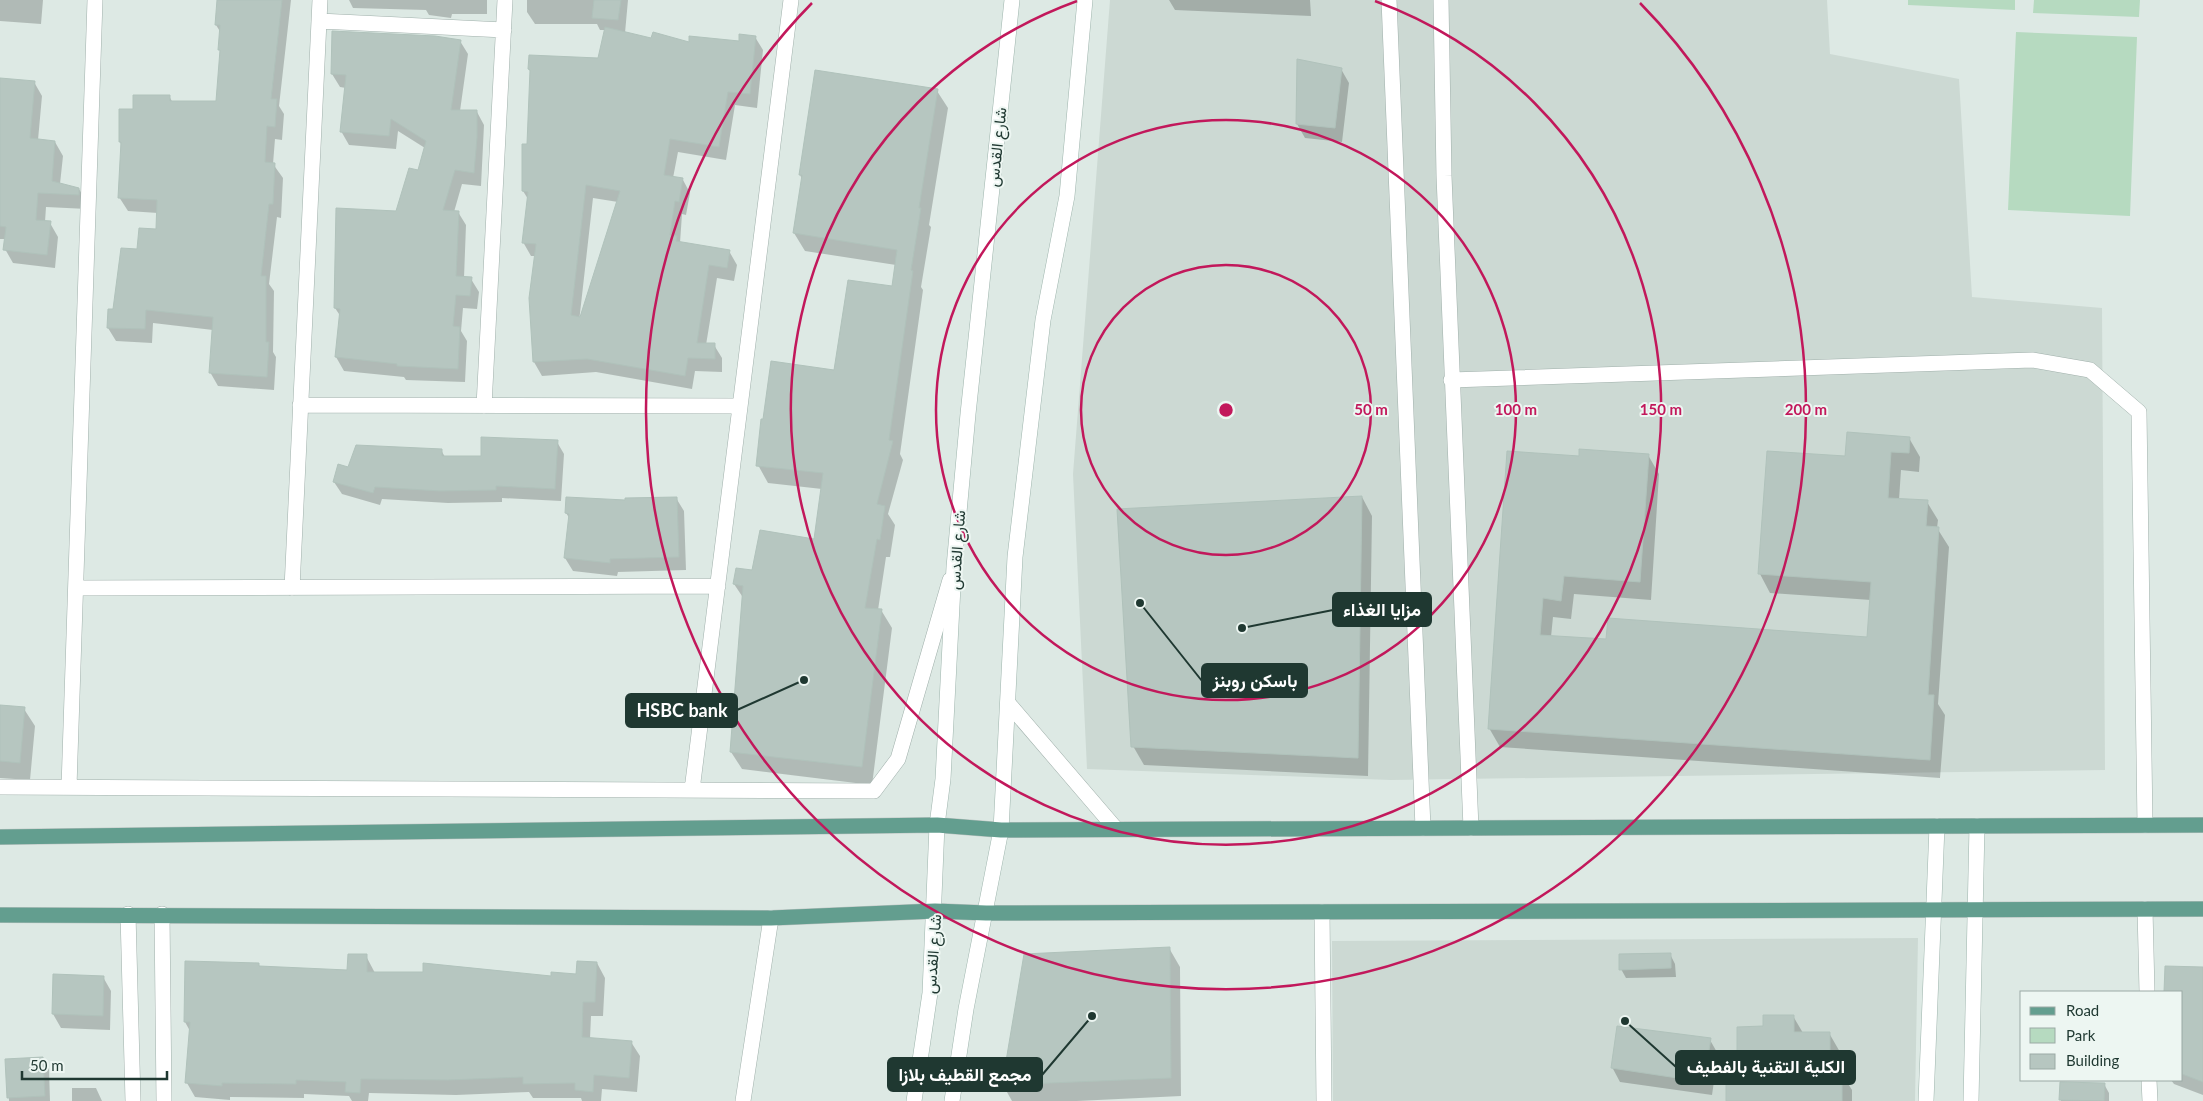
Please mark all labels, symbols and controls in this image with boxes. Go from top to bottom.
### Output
street label: شارع القدس [982,106,1013,188]
text: 50 m [1354,400,1388,418]
text: 100 m [1495,400,1537,418]
text: 150 m [1640,400,1682,418]
text: 200 m [1785,400,1827,418]
centre of rings [1217,401,1235,419]
street label: شارع القدس [944,509,971,591]
callout: مزايا الغذاء [1333,593,1431,626]
text: مزايا الغذاء [1343,598,1421,621]
callout: باسكن روبنز [1202,664,1307,697]
text: باسكن روبنز [1212,669,1297,692]
callout: HSBC bank [626,694,737,727]
text: HSBC bank [637,699,728,721]
street label: شارع القدس [920,913,947,995]
legend [2020,991,2183,1081]
text: Road [2066,1001,2099,1019]
text: Park [2066,1026,2096,1044]
scale bar [22,1048,168,1080]
callout: الكلية التقنية بالفطيف [1676,1051,1855,1084]
text: Building [2066,1051,2119,1069]
text: الكلية التقنية بالفطيف [1687,1055,1845,1078]
text: 50 m [30,1056,64,1074]
callout: مجمع القطيف بلازا [888,1058,1042,1091]
text: مجمع القطيف بلازا [898,1063,1032,1087]

